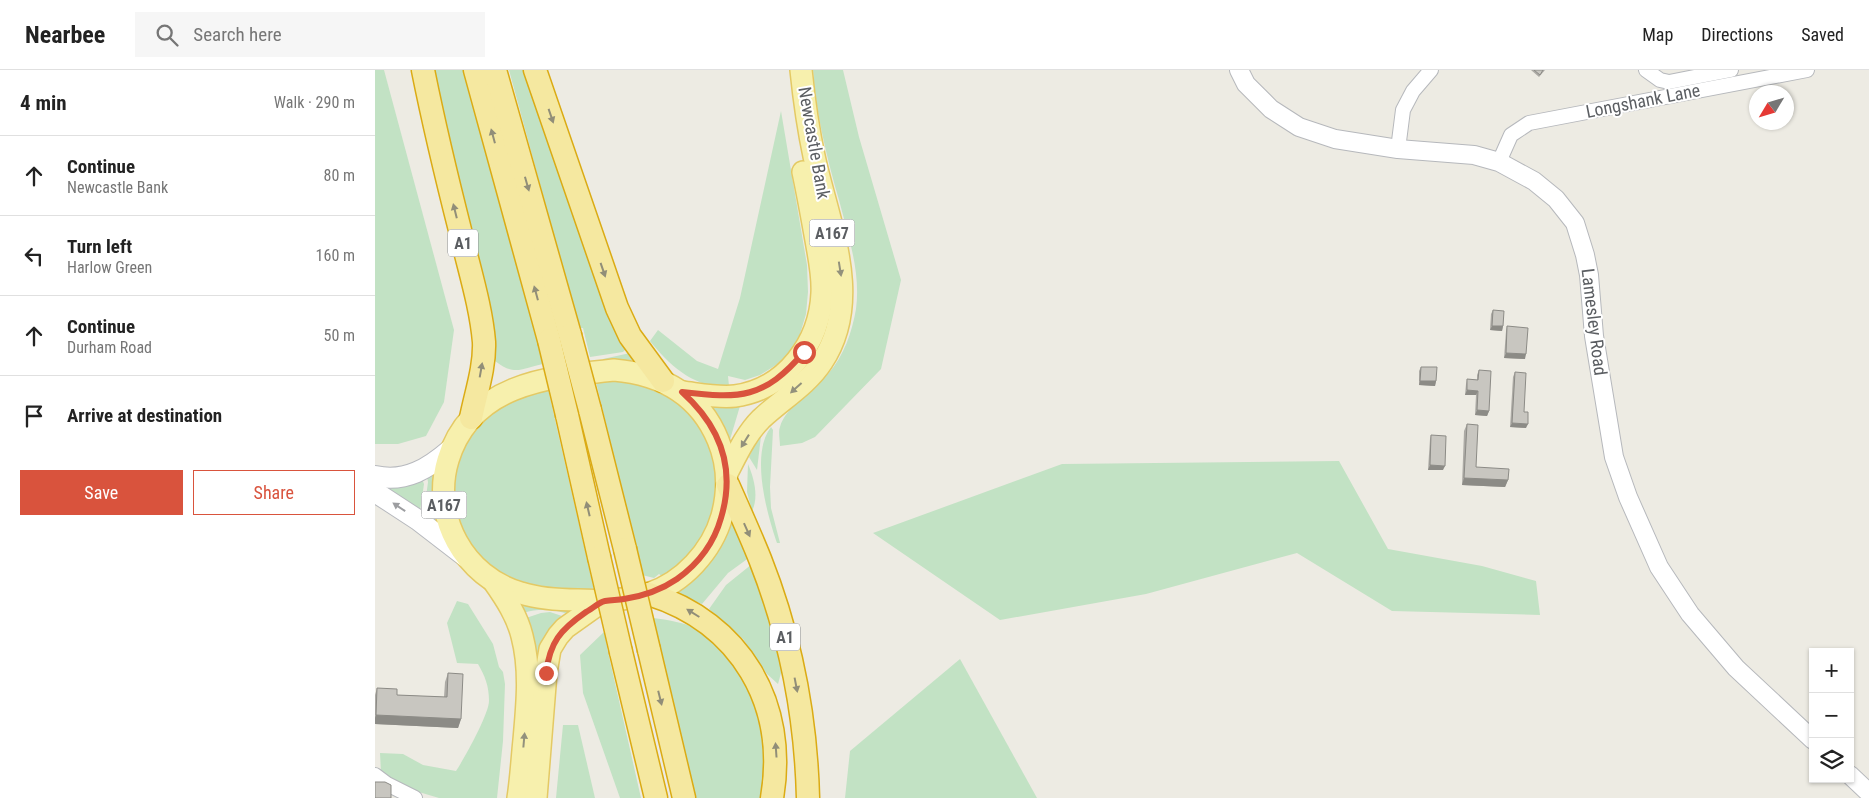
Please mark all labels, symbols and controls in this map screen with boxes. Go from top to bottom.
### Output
search box [135,12,485,57]
text: Nearbee [25,21,105,49]
icon: search [153,21,181,49]
text: Search here [193,23,282,46]
text: Map [1642,24,1673,45]
text: Directions [1701,24,1773,45]
text: Saved [1801,24,1844,45]
street label: Longshank Lane [1584,79,1702,122]
street label: Newcastle Bank [794,85,835,201]
north arrow [1749,85,1794,130]
text: 4 min [20,91,67,115]
text: Walk · 290 m [274,93,355,112]
one-way arrow [547,109,555,124]
one-way arrow [489,128,497,143]
text: Continue [67,155,135,178]
icon: ahead [20,162,48,190]
text: 80 m [323,166,355,185]
one-way arrow [524,177,532,192]
text: Newcastle Bank [67,178,168,197]
one-way arrow [451,203,459,218]
road number: A167 [809,220,855,247]
road number: A1 [448,230,478,257]
text: Turn left [67,235,132,258]
icon: left [20,242,48,270]
text: 160 m [316,246,355,265]
text: Harlow Green [67,258,152,277]
one-way arrow [836,261,844,277]
one-way arrow [599,263,607,278]
street label: Lamesley Road [1578,267,1611,377]
one-way arrow [532,285,540,300]
text: Continue [67,315,135,338]
icon: ahead [20,322,48,350]
text: 50 m [323,326,355,345]
text: Durham Road [67,338,152,357]
route start [793,341,816,364]
one-way arrow [477,362,485,377]
one-way arrow [789,383,802,394]
icon: arrive [20,402,48,430]
text: Arrive at destination [67,404,222,427]
one-way arrow [740,434,749,447]
button: Save [20,470,183,515]
button: Share [193,470,355,515]
road number: A167 [421,492,467,518]
one-way arrow [392,502,405,512]
one-way arrow [584,502,592,517]
one-way arrow [744,523,752,537]
one-way arrow [687,608,700,618]
road number: A1 [770,624,800,650]
map controls [1809,648,1854,783]
button: + [1809,648,1854,693]
route end [535,662,558,685]
one-way arrow [792,677,800,693]
one-way arrow [656,690,664,705]
button: − [1809,693,1854,738]
one-way arrow [520,732,528,748]
button: layers [1809,738,1854,783]
one-way arrow [771,741,779,757]

